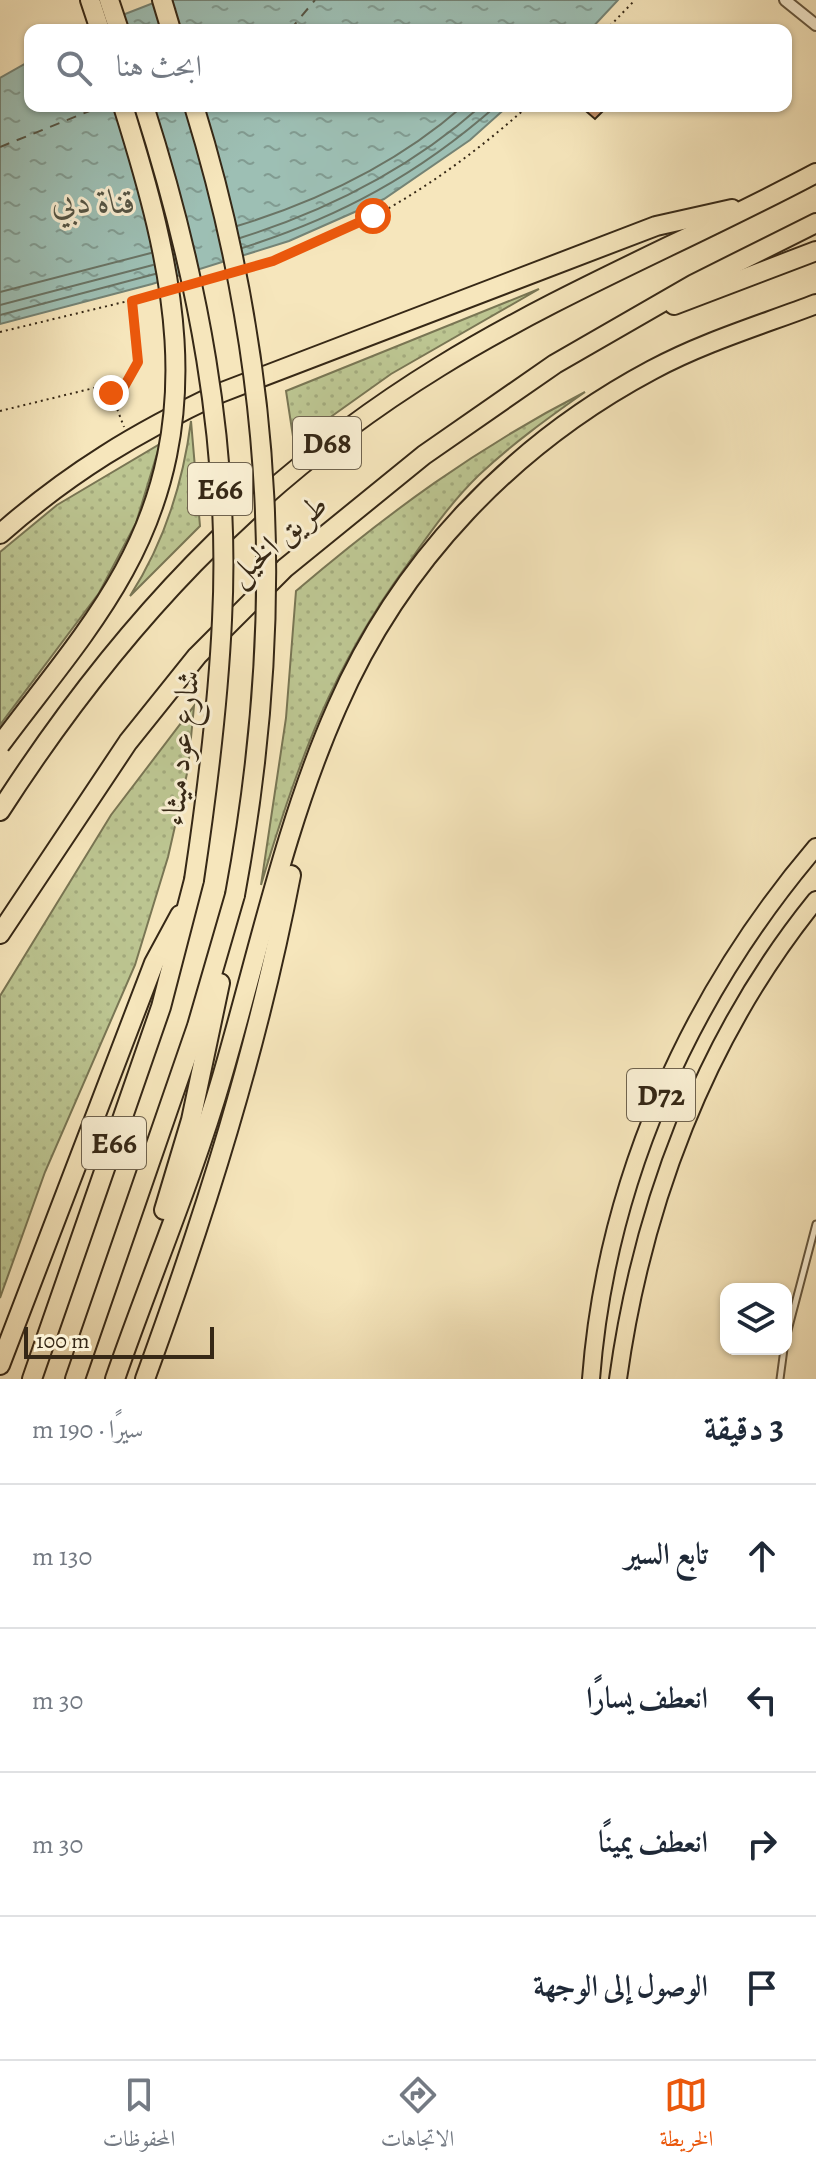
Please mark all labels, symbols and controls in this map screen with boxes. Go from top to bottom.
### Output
search box [24,24,792,112]
icon: search [52,46,96,90]
text: ابحث هنا [116,46,202,86]
water label: قناة دبي [52,178,136,229]
route start [355,198,391,234]
route end [93,375,129,411]
road number: D68 [293,417,361,469]
road number: E66 [188,463,252,515]
street label: طريق الخيل [217,483,338,596]
street label: شارع عود ميثاء [150,668,215,829]
road number: D72 [627,1069,695,1121]
road number: E66 [82,1117,146,1169]
map controls [720,1283,792,1355]
button: layers [720,1283,792,1355]
scale bar [24,1323,214,1359]
text: 100 m [36,1326,90,1356]
text: 3 دقيقة [704,1404,784,1451]
text: سيرًا · 190 m [32,1412,144,1447]
text: تابع السير [624,1534,708,1574]
icon: ahead [740,1534,784,1578]
text: 130 m [32,1539,92,1574]
text: انعطف يسارًا [586,1678,708,1718]
icon: left [740,1678,784,1722]
text: 30 m [32,1683,83,1718]
text: انعطف يمينًا [598,1822,708,1862]
icon: right [740,1822,784,1866]
text: 30 m [32,1827,83,1862]
text: الوصول إلى الوجهة [533,1966,708,2006]
icon: arrive [740,1966,784,2010]
tab: المحفوظات [103,2073,175,2160]
tab: الاتجاهات [381,2073,454,2160]
tab: الخريطة [660,2073,713,2160]

